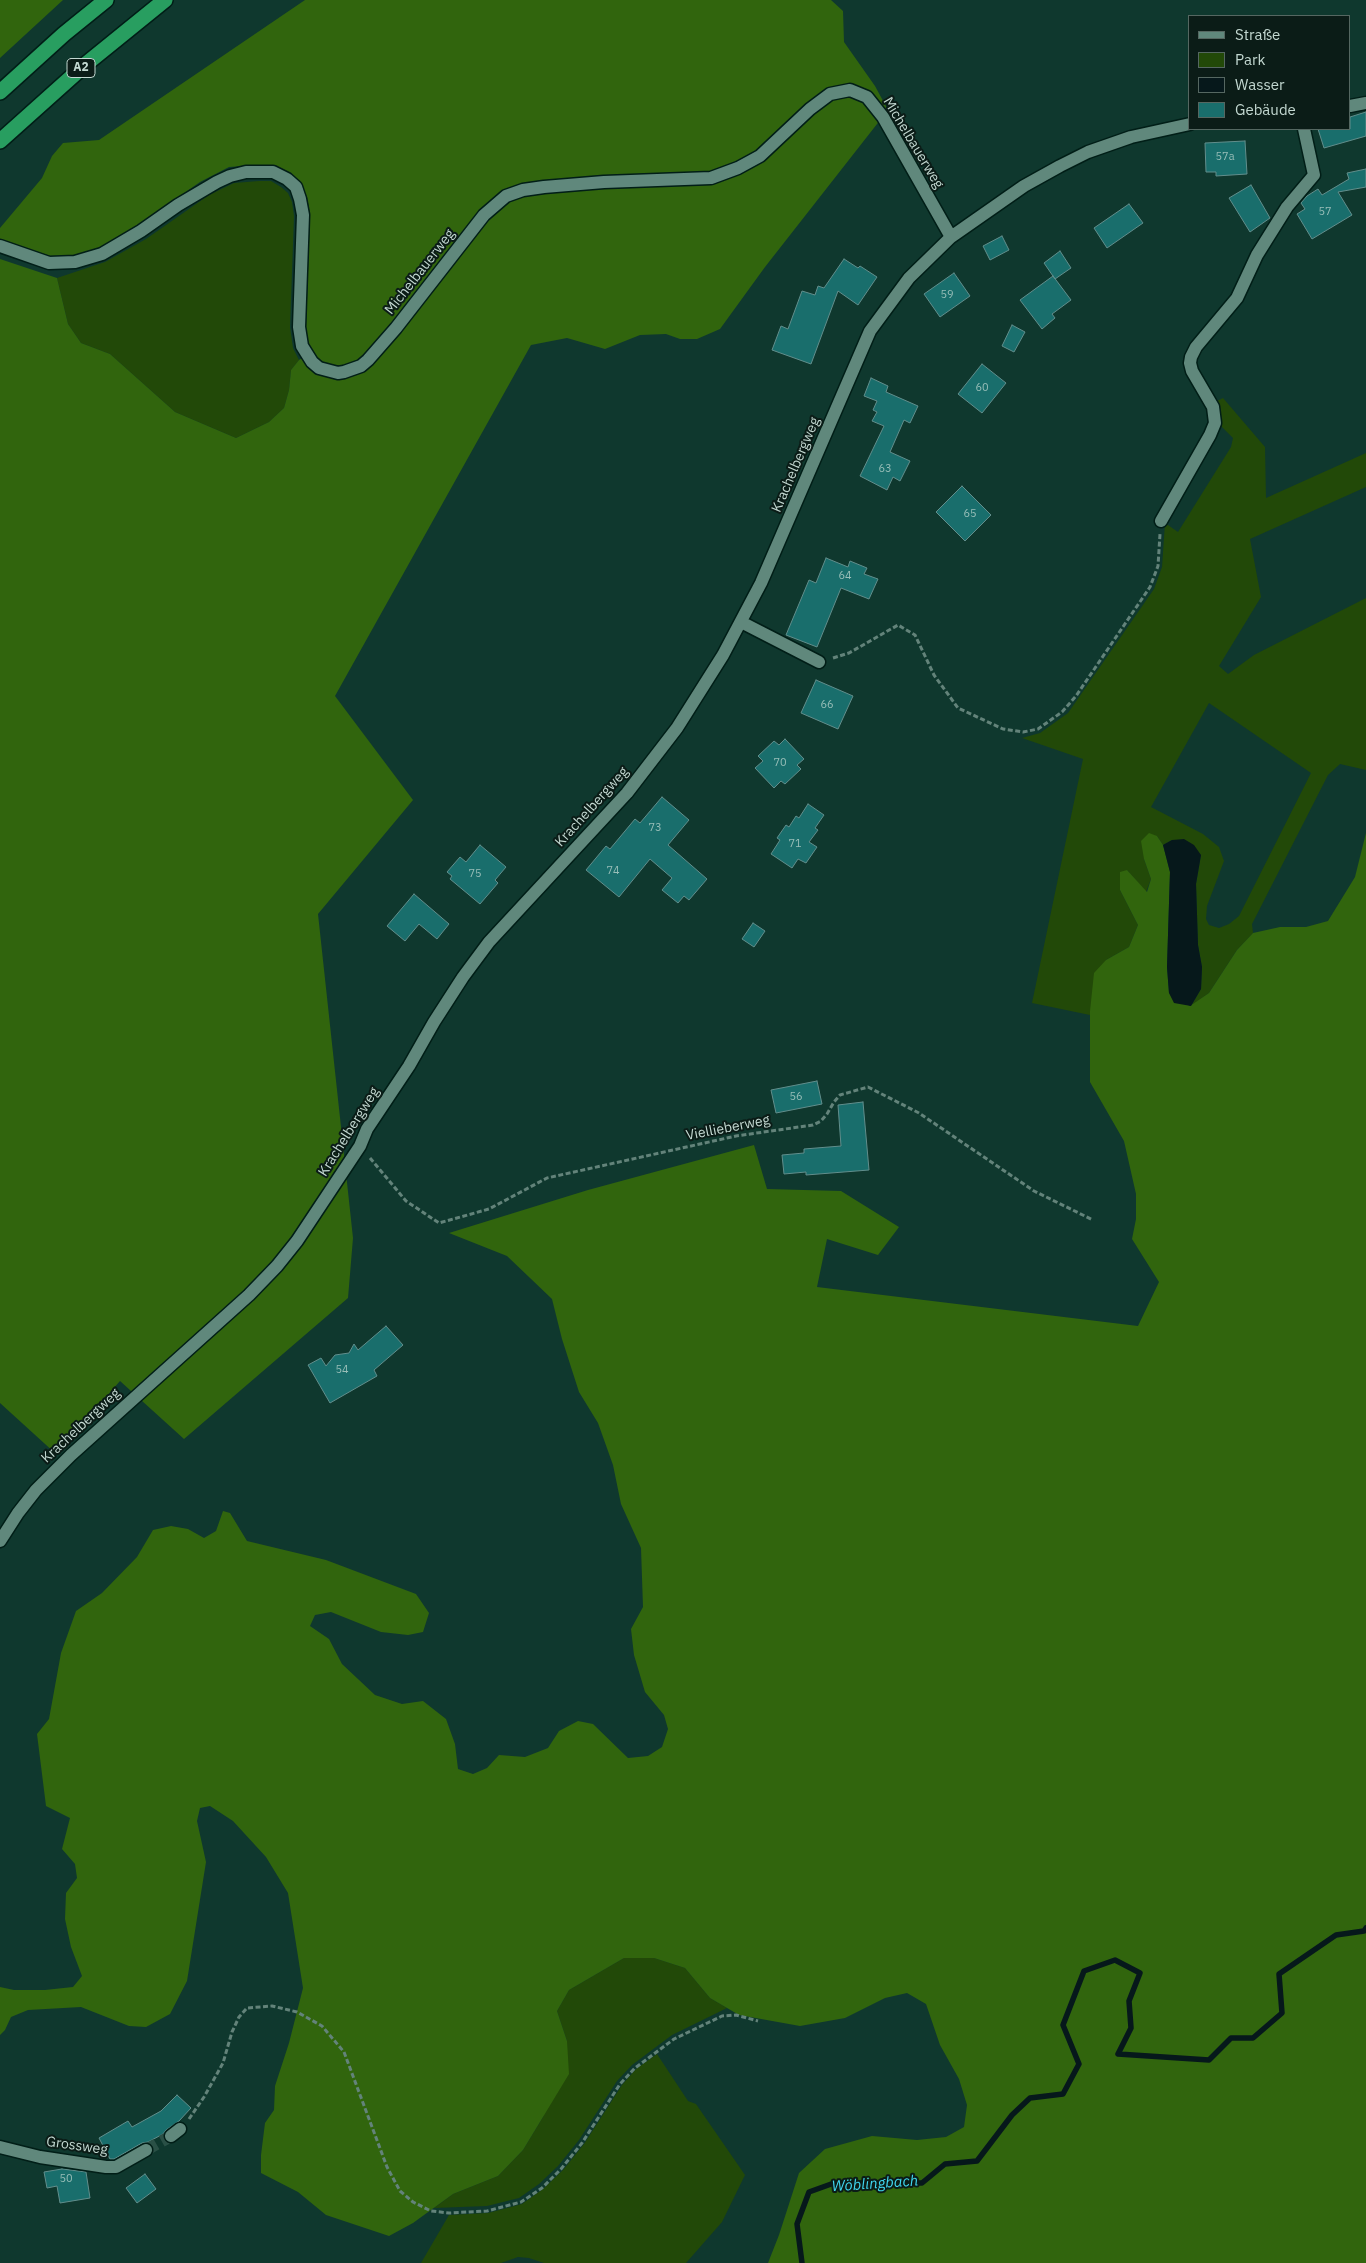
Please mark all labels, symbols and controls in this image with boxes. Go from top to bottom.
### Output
legend [1188,15,1351,130]
text: Straße [1235,25,1280,44]
text: Park [1235,50,1265,69]
road number: A2 [67,58,95,78]
text: Wasser [1235,75,1285,94]
street label: Michelbauerweg [879,94,947,192]
text: Gebäude [1235,100,1296,119]
house number: 57a [1215,150,1235,164]
house number: 57 [1318,205,1332,219]
street label: Michelbauerweg [382,226,458,318]
house number: 59 [940,288,954,302]
house number: 60 [975,381,989,395]
street label: Krachelbergweg [768,415,824,515]
house number: 63 [878,462,892,476]
house number: 65 [963,507,977,521]
house number: 64 [838,569,852,583]
house number: 66 [820,698,834,712]
house number: 70 [773,756,787,770]
street label: Krachelbergweg [552,764,632,850]
house number: 73 [648,821,662,835]
house number: 71 [788,837,802,851]
house number: 74 [606,864,620,878]
house number: 75 [468,867,482,881]
street label: Krachelbergweg [315,1084,383,1180]
house number: 56 [789,1090,803,1104]
street label: Viellieberweg [685,1112,771,1144]
house number: 54 [335,1363,349,1377]
street label: Krachelbergweg [38,1385,124,1467]
street label: Grossweg [45,2133,109,2159]
house number: 50 [59,2172,73,2186]
water label: Wöblingbach [831,2172,919,2196]

